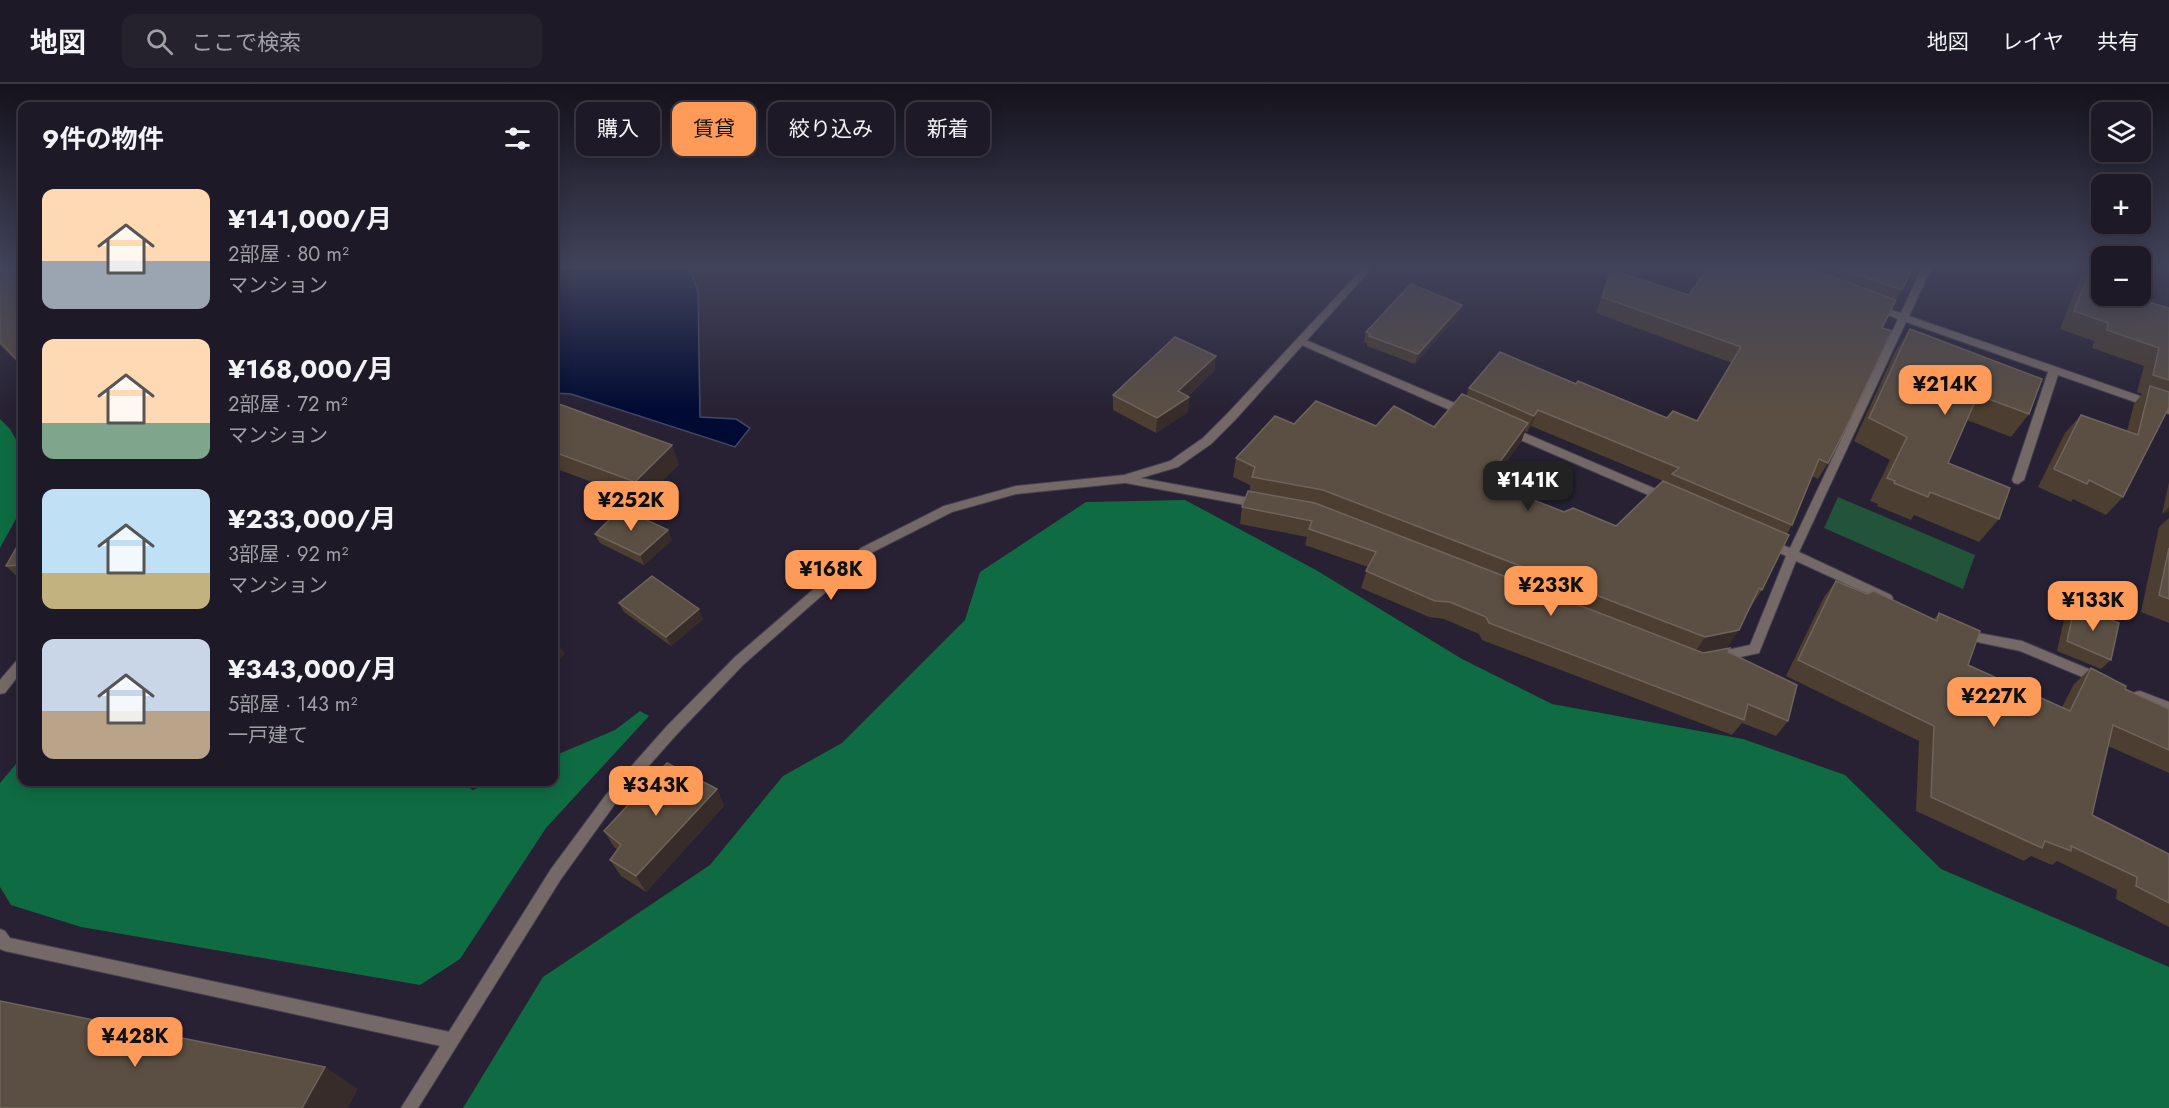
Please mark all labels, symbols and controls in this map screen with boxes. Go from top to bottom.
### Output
search box [122,14,542,68]
text: 地図 [30,22,86,63]
icon: search [143,25,176,58]
text: ここで検索 [191,26,301,58]
text: 地図 [1927,27,1969,57]
text: レイヤ [2002,27,2064,57]
text: 共有 [2097,27,2139,57]
chip: 購入 [576,102,660,156]
chip: 賃貸 [672,102,756,156]
chip: 絞り込み [768,102,894,156]
chip: 新着 [906,102,990,156]
map controls [2091,102,2151,306]
button: layers [2091,102,2151,162]
text: 9件の物件 [42,120,163,158]
icon: filters [501,122,534,155]
button: + [2091,174,2151,234]
text: ¥141,000/月 [228,200,392,238]
icon: home [90,213,162,285]
text: 2部屋 · 80 m² [228,240,349,269]
button: − [2091,246,2151,306]
text: マンション [228,271,328,300]
text: ¥168,000/月 [228,350,394,388]
icon: home [90,363,162,435]
pin: ¥214K [1903,365,1987,416]
text: ¥214K [1913,370,1977,399]
text: 2部屋 · 72 m² [228,390,348,419]
text: マンション [228,421,328,450]
pin: ¥141K [1486,461,1570,512]
text: ¥141K [1497,466,1559,495]
pin: ¥252K [589,481,673,532]
text: ¥252K [598,486,664,515]
text: ¥233,000/月 [228,500,396,538]
icon: home [90,513,162,585]
text: 3部屋 · 92 m² [228,540,348,569]
pin: ¥168K [789,550,873,601]
text: ¥168K [799,555,863,584]
pin: ¥233K [1509,566,1593,617]
text: マンション [228,571,328,600]
text: ¥233K [1518,571,1584,600]
pin: ¥133K [2051,581,2135,632]
text: ¥133K [2062,586,2124,615]
text: ¥343,000/月 [228,650,397,688]
icon: home [90,663,162,735]
pin: ¥227K [1952,677,2036,728]
text: ¥227K [1961,682,2027,711]
text: 5部屋 · 143 m² [228,690,357,719]
text: 一戸建て [228,721,308,750]
pin: ¥343K [614,766,698,817]
text: ¥343K [623,771,689,800]
pin: ¥428K [93,1017,177,1068]
text: ¥428K [102,1022,168,1051]

